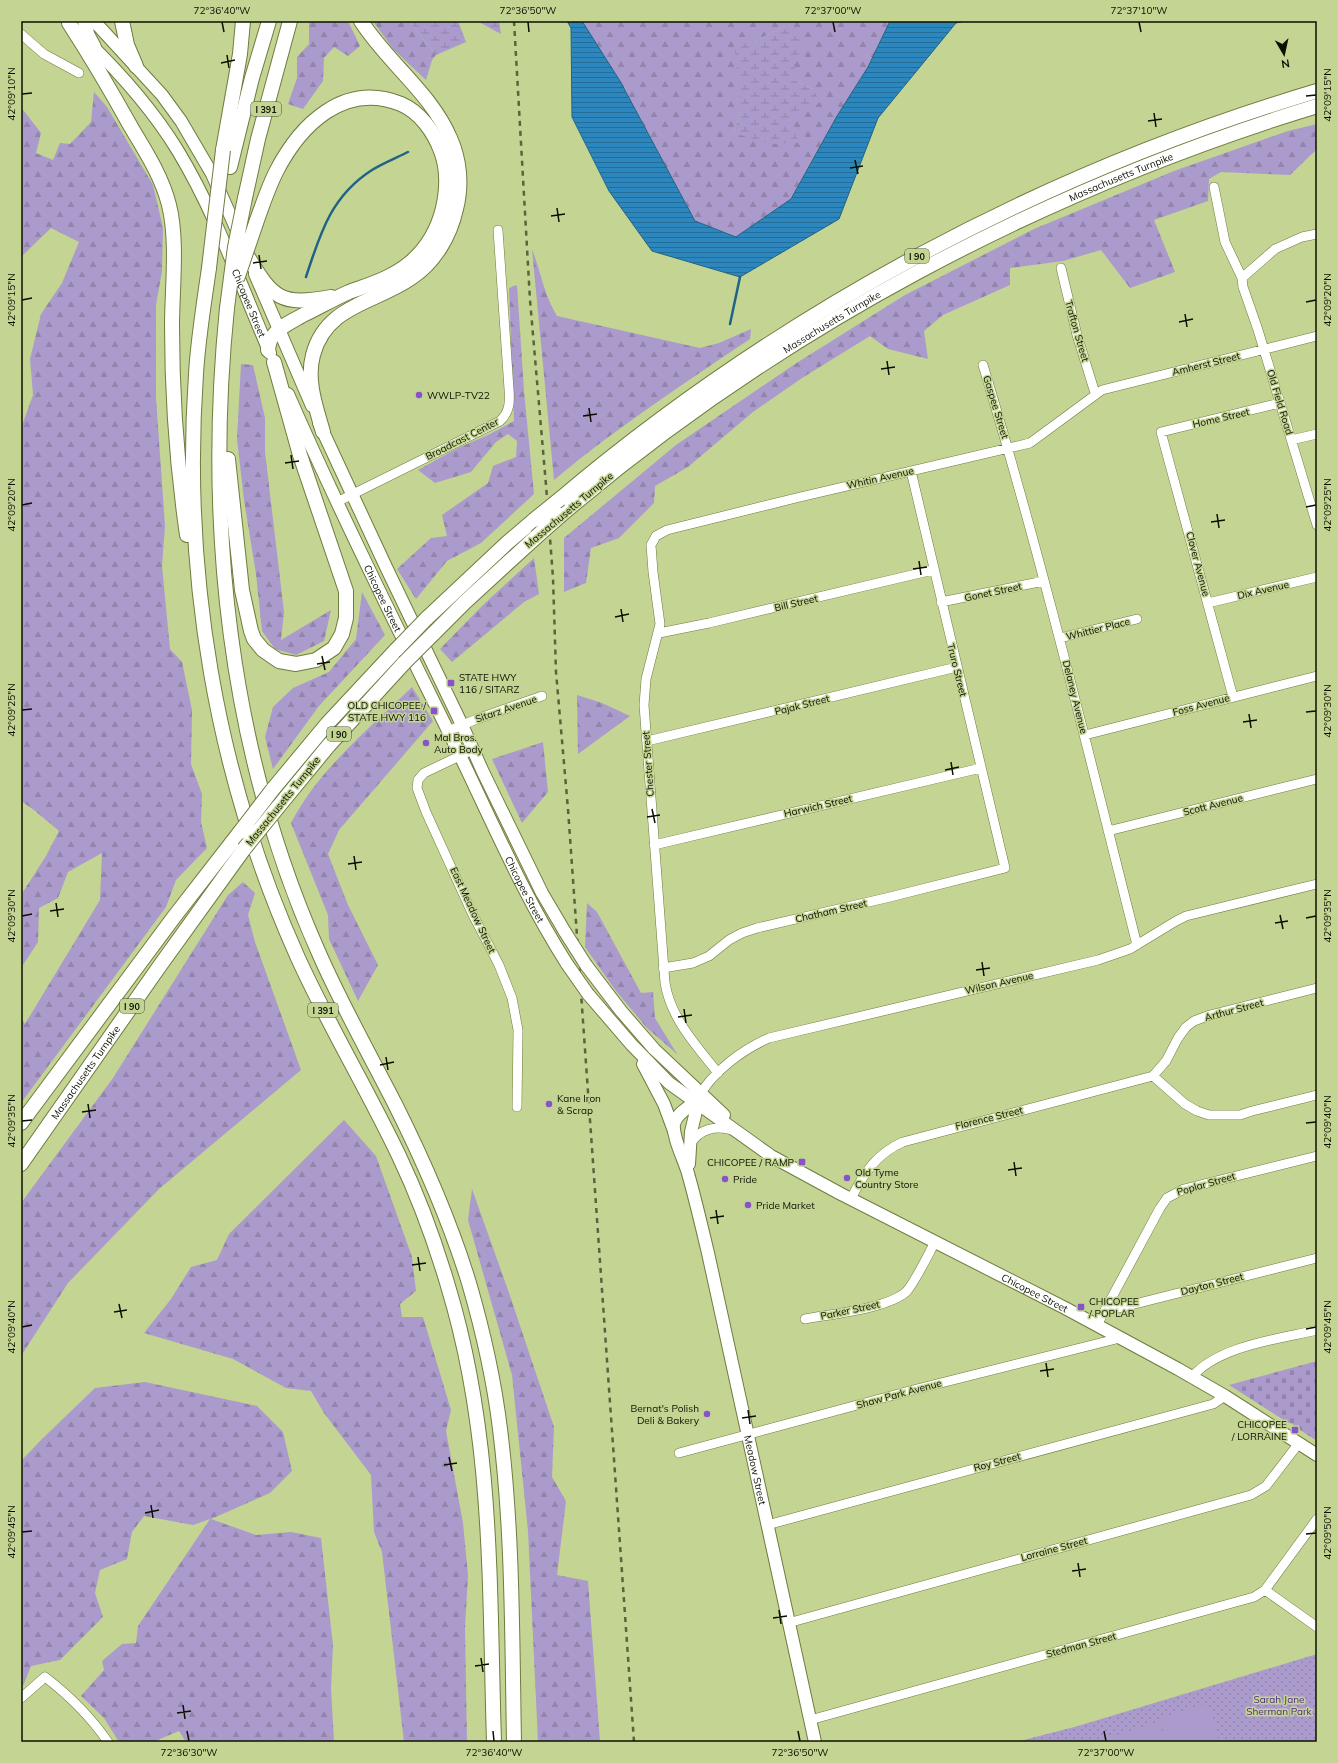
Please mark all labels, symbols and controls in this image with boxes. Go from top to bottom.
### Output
text: 72°36'40"W [194,4,250,17]
text: 72°36'50"W [500,4,556,17]
text: 72°37'00"W [805,4,861,17]
text: 72°37'10"W [1111,4,1167,17]
north arrow [1264,34,1304,74]
text: N [1280,56,1291,71]
text: 42°09'10"N [5,67,18,121]
text: 42°09'15"N [1321,68,1334,122]
road number: I 391 [251,102,281,116]
street label: Massachusetts Turnpike [1067,150,1175,204]
road number: I 90 [905,249,929,263]
street label: Chicopee Street [229,267,269,340]
text: 42°09'15"N [5,273,18,327]
text: 42°09'20"N [1321,273,1334,327]
street label: Massachusetts Turnpike [780,287,883,356]
street label: Trafton Street [1062,299,1092,364]
street label: Amherst Street [1171,349,1242,379]
street label: Old Field Road [1264,368,1296,436]
street label: Gaspee Street [980,374,1012,441]
place label: WWLP-TV22 [427,389,490,402]
marker: WWLP-TV22 [414,390,424,400]
street label: Home Street [1191,405,1251,431]
street label: Broadcast Center [423,415,501,463]
street label: Whitin Avenue [845,464,915,492]
street label: Massachusetts Turnpike [522,469,616,551]
text: 42°09'20"N [5,478,18,532]
text: 42°09'25"N [1321,478,1334,532]
street label: Clover Avenue [1183,530,1213,598]
street label: Chicopee Street [361,562,405,634]
street label: Dix Avenue [1236,578,1290,602]
street label: Gonet Street [963,580,1023,604]
street label: Bill Street [773,592,819,614]
street label: Whittier Place [1065,615,1131,643]
street label: Truro Street [944,642,970,698]
street label: Delaney Avenue [1060,659,1090,735]
place label: STATE HWY 116 / SITARZ [459,671,519,696]
marker: STATE HWY 116 / SITARZ [446,678,456,688]
text: 42°09'25"N [5,683,18,737]
text: 42°09'30"N [1321,684,1334,738]
street label: Foss Avenue [1171,691,1231,719]
street label: Sitarz Avenue [473,692,539,726]
street label: Pajak Street [773,692,831,718]
place label: OLD CHICOPEE / STATE HWY 116 [348,699,427,724]
marker: OLD CHICOPEE / STATE HWY 116 [429,706,439,716]
road number: I 90 [327,727,351,741]
street label: Chester Street [639,730,657,797]
place label: Mal Bros. Auto Body [434,731,483,756]
marker: Mal Bros. Auto Body [421,738,431,748]
street label: Massachusetts Turnpike [243,754,323,848]
street label: Scott Avenue [1182,791,1244,819]
street label: Harwich Street [783,792,854,820]
street label: Chicopee Street [502,854,548,925]
street label: East Meadow Street [447,865,499,956]
text: 42°09'30"N [5,889,18,943]
text: 42°09'35"N [1321,889,1334,943]
street label: Chatham Street [794,896,869,926]
street label: Wilson Avenue [964,969,1034,997]
street label: Arthur Street [1203,996,1265,1024]
road number: I 90 [120,999,144,1013]
road number: I 391 [308,1003,338,1017]
street label: Massachusetts Turnpike [48,1023,123,1122]
place label: Kane Iron & Scrap [557,1092,601,1117]
text: 42°09'35"N [5,1094,18,1148]
text: 42°09'40"N [1321,1095,1334,1149]
marker: Kane Iron & Scrap [544,1099,554,1109]
street label: Florence Street [954,1103,1025,1133]
place label: CHICOPEE / RAMP [707,1156,794,1169]
marker: CHICOPEE / RAMP [797,1157,807,1167]
place label: Old Tyme Country Store [855,1166,919,1191]
street label: Poplar Street [1175,1169,1237,1199]
place label: Pride [733,1173,757,1186]
marker: Old Tyme Country Store [842,1173,852,1183]
marker: Pride [720,1174,730,1184]
place label: Pride Market [756,1199,815,1212]
marker: Pride Market [743,1200,753,1210]
street label: Chicopee Street [999,1270,1071,1315]
street label: Dayton Street [1179,1270,1245,1298]
place label: CHICOPEE / POPLAR [1088,1295,1139,1320]
street label: Parker Street [819,1297,881,1323]
text: 42°09'40"N [5,1300,18,1354]
text: 42°09'45"N [1321,1300,1334,1354]
marker: CHICOPEE / POPLAR [1076,1302,1086,1312]
street label: Shaw Park Avenue [855,1376,943,1412]
place label: Bernat's Polish Deli & Bakery [630,1402,700,1427]
marker: Bernat's Polish Deli & Bakery [702,1409,712,1419]
place label: CHICOPEE / LORRAINE [1231,1418,1287,1443]
marker: CHICOPEE / LORRAINE [1290,1425,1300,1435]
street label: Meadow Street [742,1434,770,1506]
street label: Roy Street [972,1449,1022,1474]
text: 42°09'45"N [5,1505,18,1559]
text: 42°09'50"N [1321,1506,1334,1560]
street label: Lorraine Street [1019,1534,1089,1564]
street label: Stedman Street [1045,1629,1118,1661]
park label: Sarah Jane Sherman Park [1246,1693,1313,1718]
text: 72°36'30"W [161,1746,217,1759]
text: 72°36'40"W [466,1746,522,1759]
text: 72°36'50"W [772,1746,828,1759]
text: 72°37'00"W [1078,1746,1134,1759]

